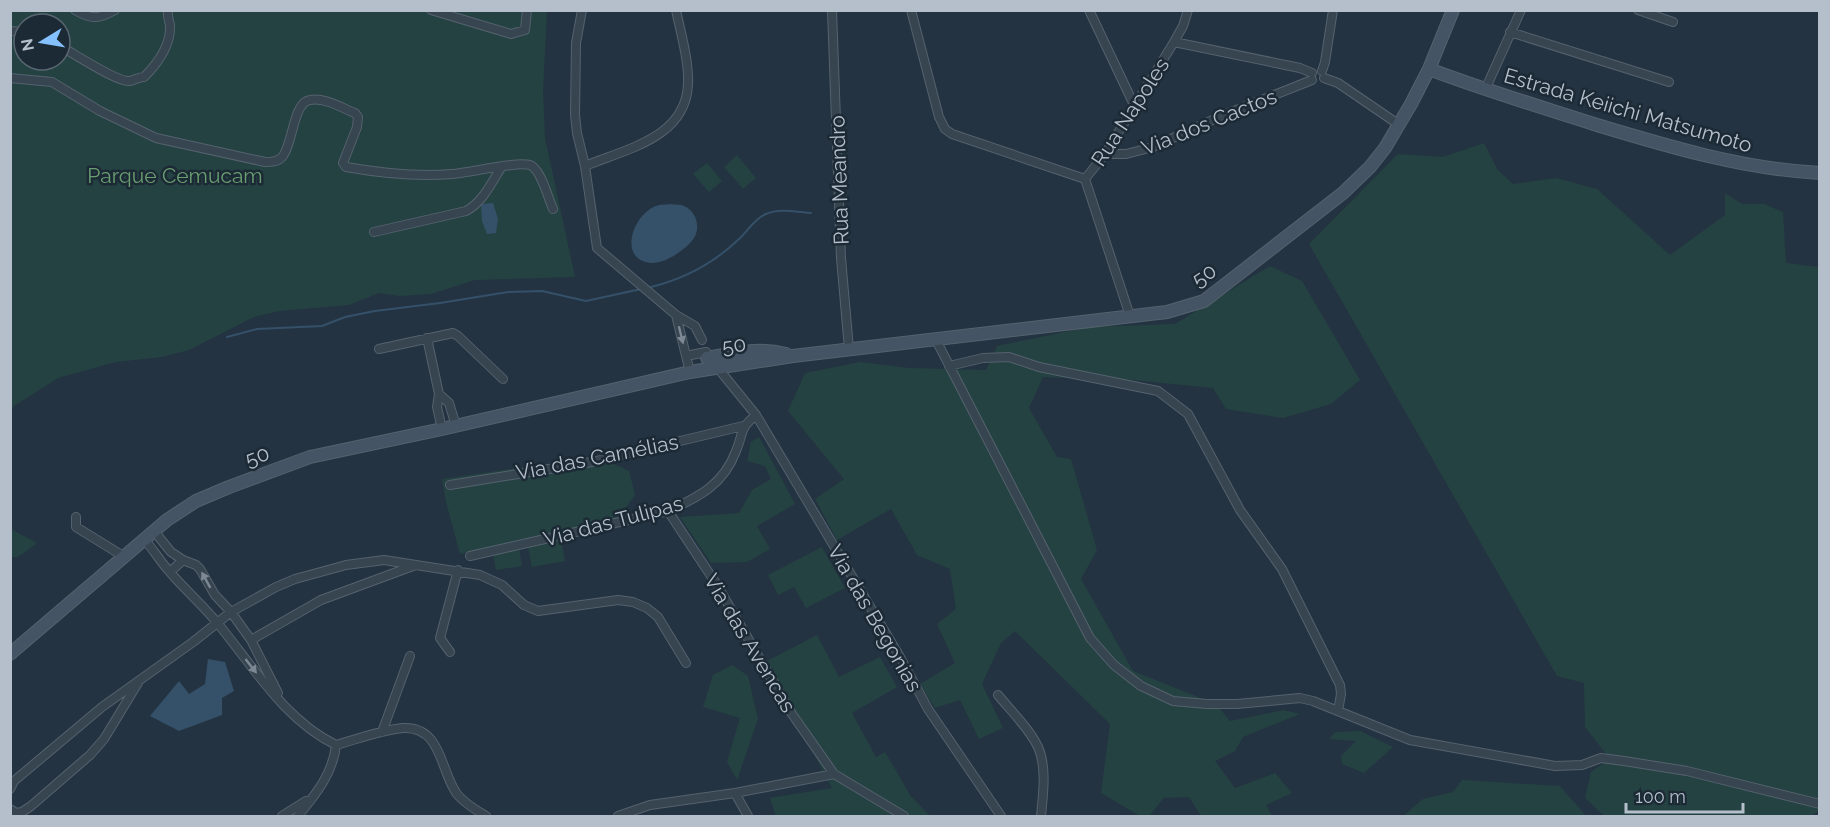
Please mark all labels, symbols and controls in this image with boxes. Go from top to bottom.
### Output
north arrow [12,12,72,72]
text: N [17,37,38,53]
street label: Rua Napoles [1086,53,1174,171]
street label: Estrada Keiichi Matsumoto [1501,63,1755,157]
street label: Via dos Cactos [1138,84,1280,160]
street label: Rua Meandro [824,115,854,245]
park label: Parque Cemucam [87,163,263,188]
street label: 50 [1187,258,1221,292]
one-way arrow [677,326,687,345]
street label: 50 [720,331,748,359]
street label: Via das Camélias [514,429,680,485]
street label: 50 [241,440,273,472]
street label: Via das Tulipas [541,490,685,552]
street label: Via das Begonias [823,540,927,696]
street label: Via das Avencas [699,569,801,717]
one-way arrow [201,572,211,589]
one-way arrow [245,658,257,673]
scale bar [1626,776,1743,814]
text: 100 m [1635,786,1686,807]

